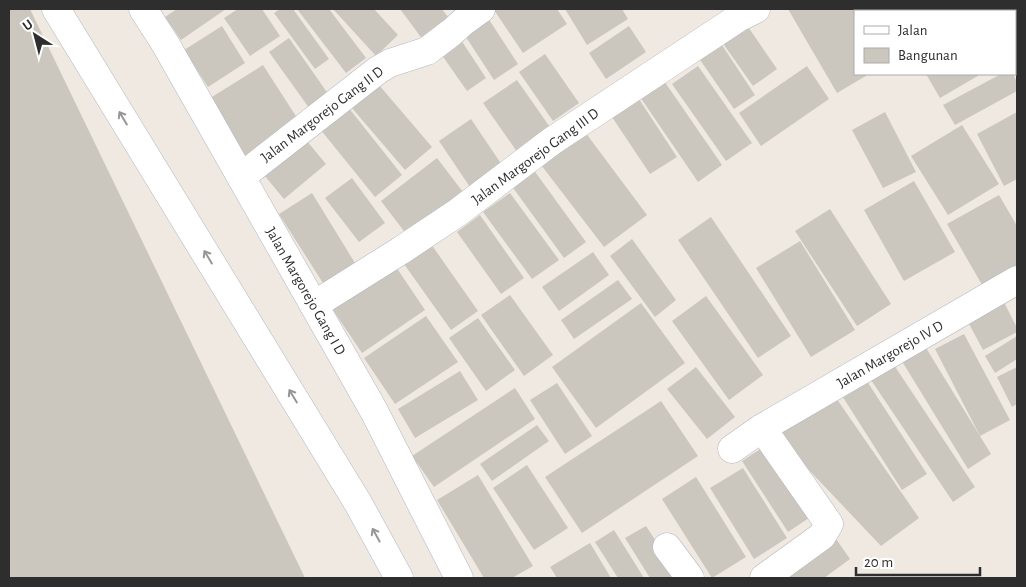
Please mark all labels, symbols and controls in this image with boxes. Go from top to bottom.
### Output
north arrow [10,10,60,60]
legend [854,10,1016,75]
text: U [20,17,36,34]
text: Jalan [898,23,928,38]
text: Bangunan [898,48,958,63]
street label: Jalan Margorejo Gang II D [258,63,386,165]
street label: Jalan Margorejo Gang III D [469,105,602,207]
one-way arrow [118,112,128,126]
street label: Jalan Margorejo Gang I D [263,225,348,358]
one-way arrow [202,251,212,265]
street label: Jalan Margorejo IV D [835,318,946,391]
one-way arrow [287,389,297,403]
one-way arrow [371,528,381,543]
scale bar [856,544,980,576]
text: 20 m [864,555,893,570]

